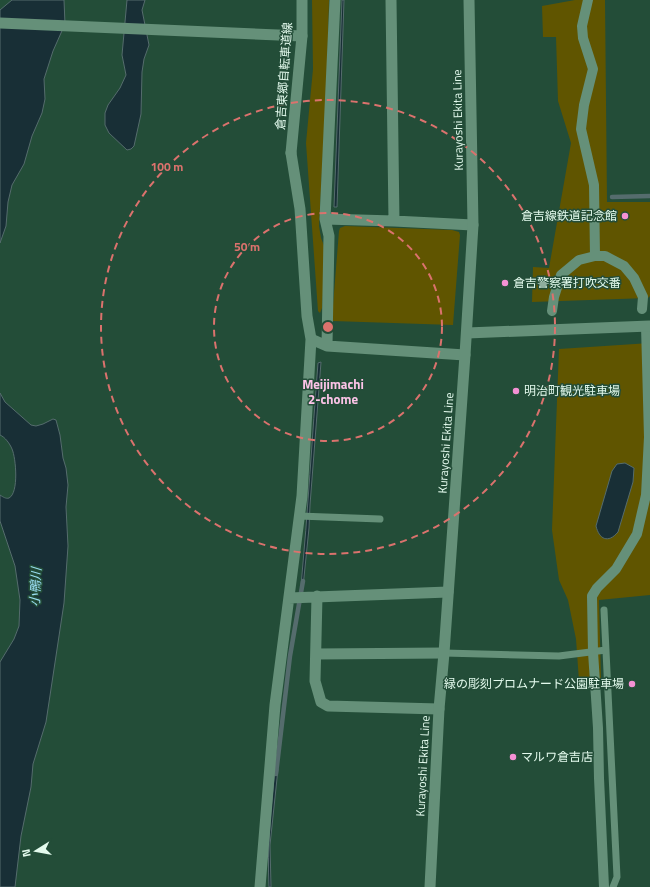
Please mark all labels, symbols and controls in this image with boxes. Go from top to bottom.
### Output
street label: 倉吉東郷自転車道線 [270,21,297,131]
street label: Kurayoshi Ekita Line [447,69,468,171]
text: 100 m [151,157,183,176]
place label: 倉吉線鉄道記念館 [521,206,617,225]
marker: 倉吉線鉄道記念館 [620,211,630,221]
text: 50 m [234,237,260,256]
place label: 倉吉警察署打吹交番 [513,273,621,292]
marker: 倉吉警察署打吹交番 [500,278,510,288]
centre of rings [321,320,335,334]
district label: Meijimachi 2-chome [302,374,364,409]
place label: 明治町観光駐車場 [524,381,620,400]
marker: 明治町観光駐車場 [511,386,521,396]
street label: Kurayoshi Ekita Line [432,392,459,494]
water label: 小鴨川 [24,565,46,607]
place label: 緑の彫刻プロムナード公園駐車場 [444,674,624,693]
marker: 緑の彫刻プロムナード公園駐車場 [627,679,637,689]
street label: Kurayoshi Ekita Line [410,715,435,817]
place label: マルワ倉吉店 [521,747,593,766]
marker: マルワ倉吉店 [508,752,518,762]
north arrow [16,831,56,871]
text: N [18,848,35,858]

